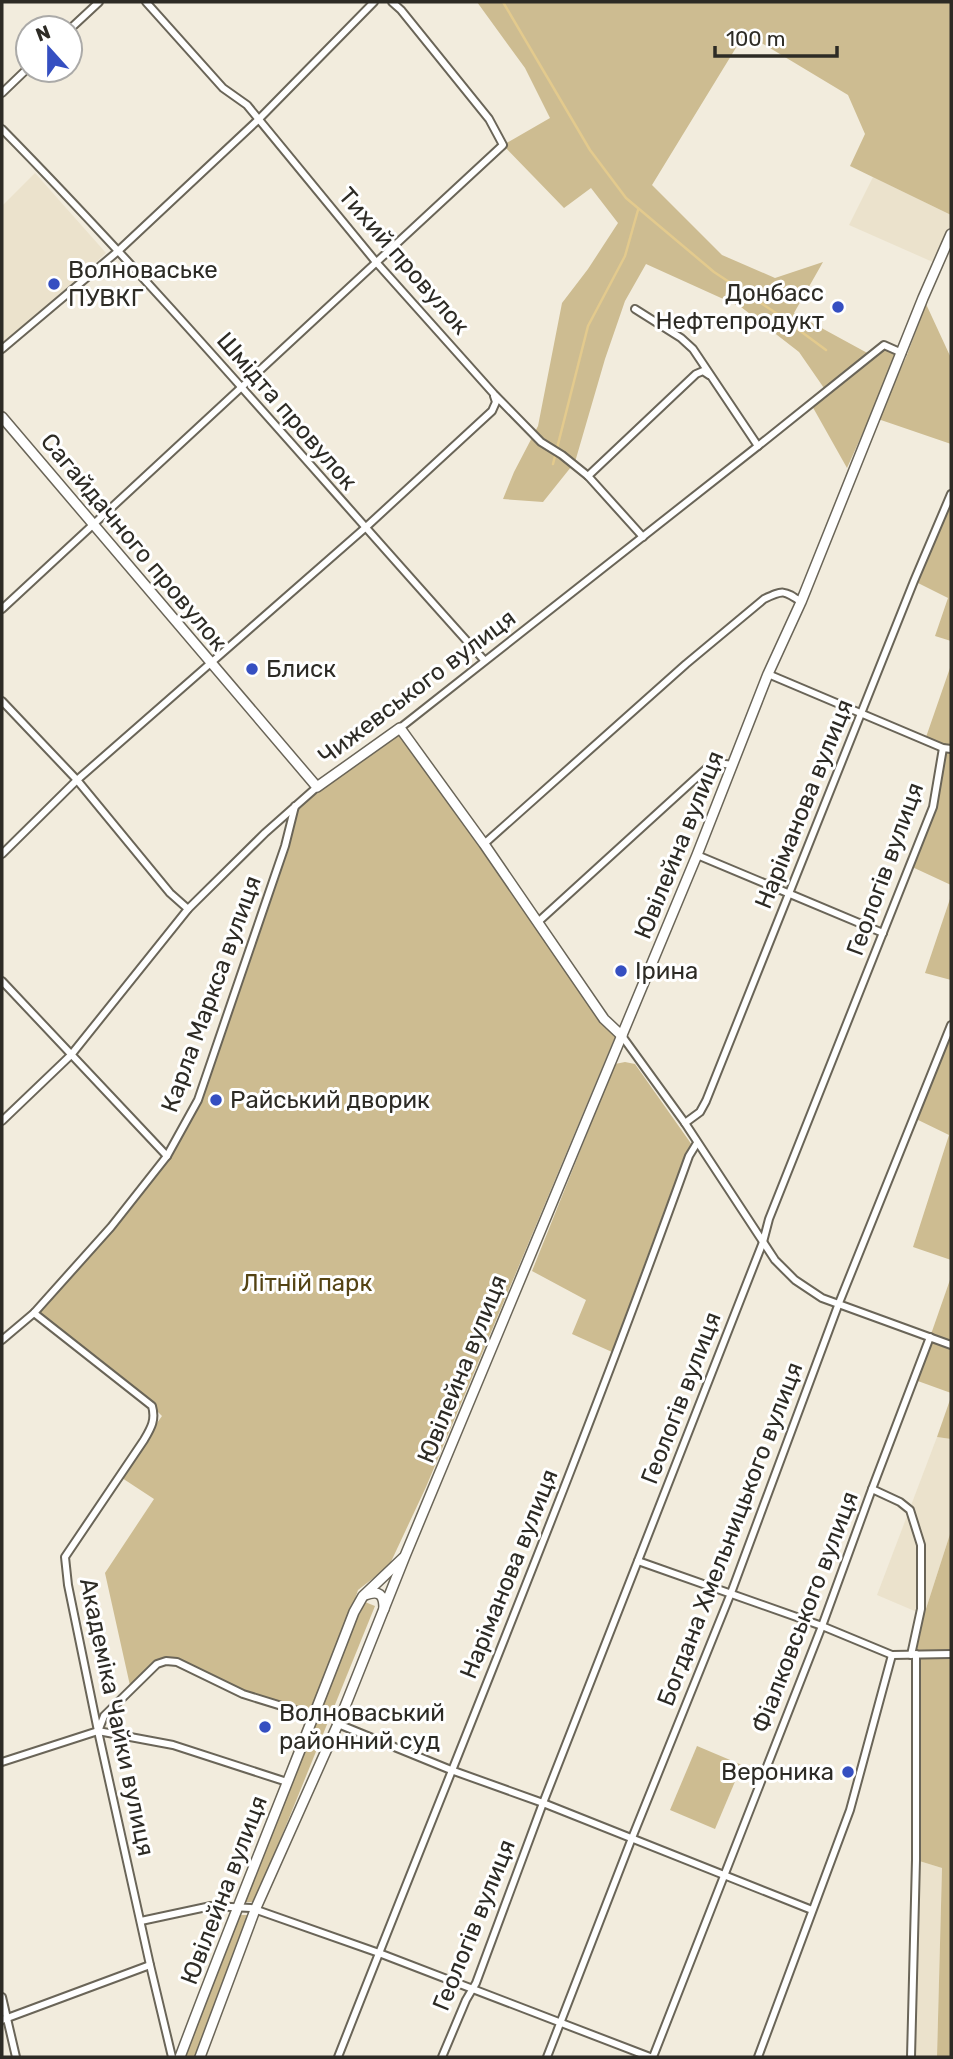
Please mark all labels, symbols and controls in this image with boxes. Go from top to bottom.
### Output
north arrow [14,14,84,84]
scale bar [715,14,838,58]
text: N [33,20,54,47]
text: 100 m [726,26,785,51]
street label: Тихий провулок [333,182,475,340]
place label: Волноваське ПУВКГ [68,256,218,312]
marker: Волноваське ПУВКГ [46,276,62,292]
place label: Донбасс Нефтепродукт [655,279,824,335]
marker: Донбасс Нефтепродукт [830,299,846,315]
street label: Шмідта провулок [211,326,363,496]
street label: Сагайдачного провулок [35,428,233,656]
street label: Чижевського вулиця [313,604,521,770]
place label: Блиск [266,655,336,683]
marker: Блиск [244,661,260,677]
street label: Наріманова вулиця [749,695,859,913]
street label: Ювілейна вулиця [629,747,729,943]
street label: Геологів вулиця [841,779,929,959]
street label: Карла Маркса вулиця [155,872,267,1116]
place label: Ірина [635,957,698,985]
marker: Ірина [613,963,629,979]
place label: Райський дворик [230,1086,430,1114]
marker: Райський дворик [208,1092,224,1108]
park label: Літній парк [242,1269,372,1297]
street label: Ювілейна вулиця [412,1271,512,1467]
street label: Геологів вулиця [635,1308,727,1488]
street label: Богдана Хмельницького вулиця [651,1358,809,1710]
street label: Наріманова вулиця [454,1465,564,1683]
street label: Фіалковського вулиця [746,1487,864,1737]
street label: Академіка Чайки вулиця [74,1575,160,1859]
place label: Волноваський районний суд [279,1699,445,1755]
marker: Волноваський районний суд [257,1719,273,1735]
place label: Вероника [721,1758,834,1786]
marker: Вероника [840,1764,856,1780]
street label: Ювілейна вулиця [175,1792,273,1988]
street label: Геологів вулиця [427,1835,521,2015]

